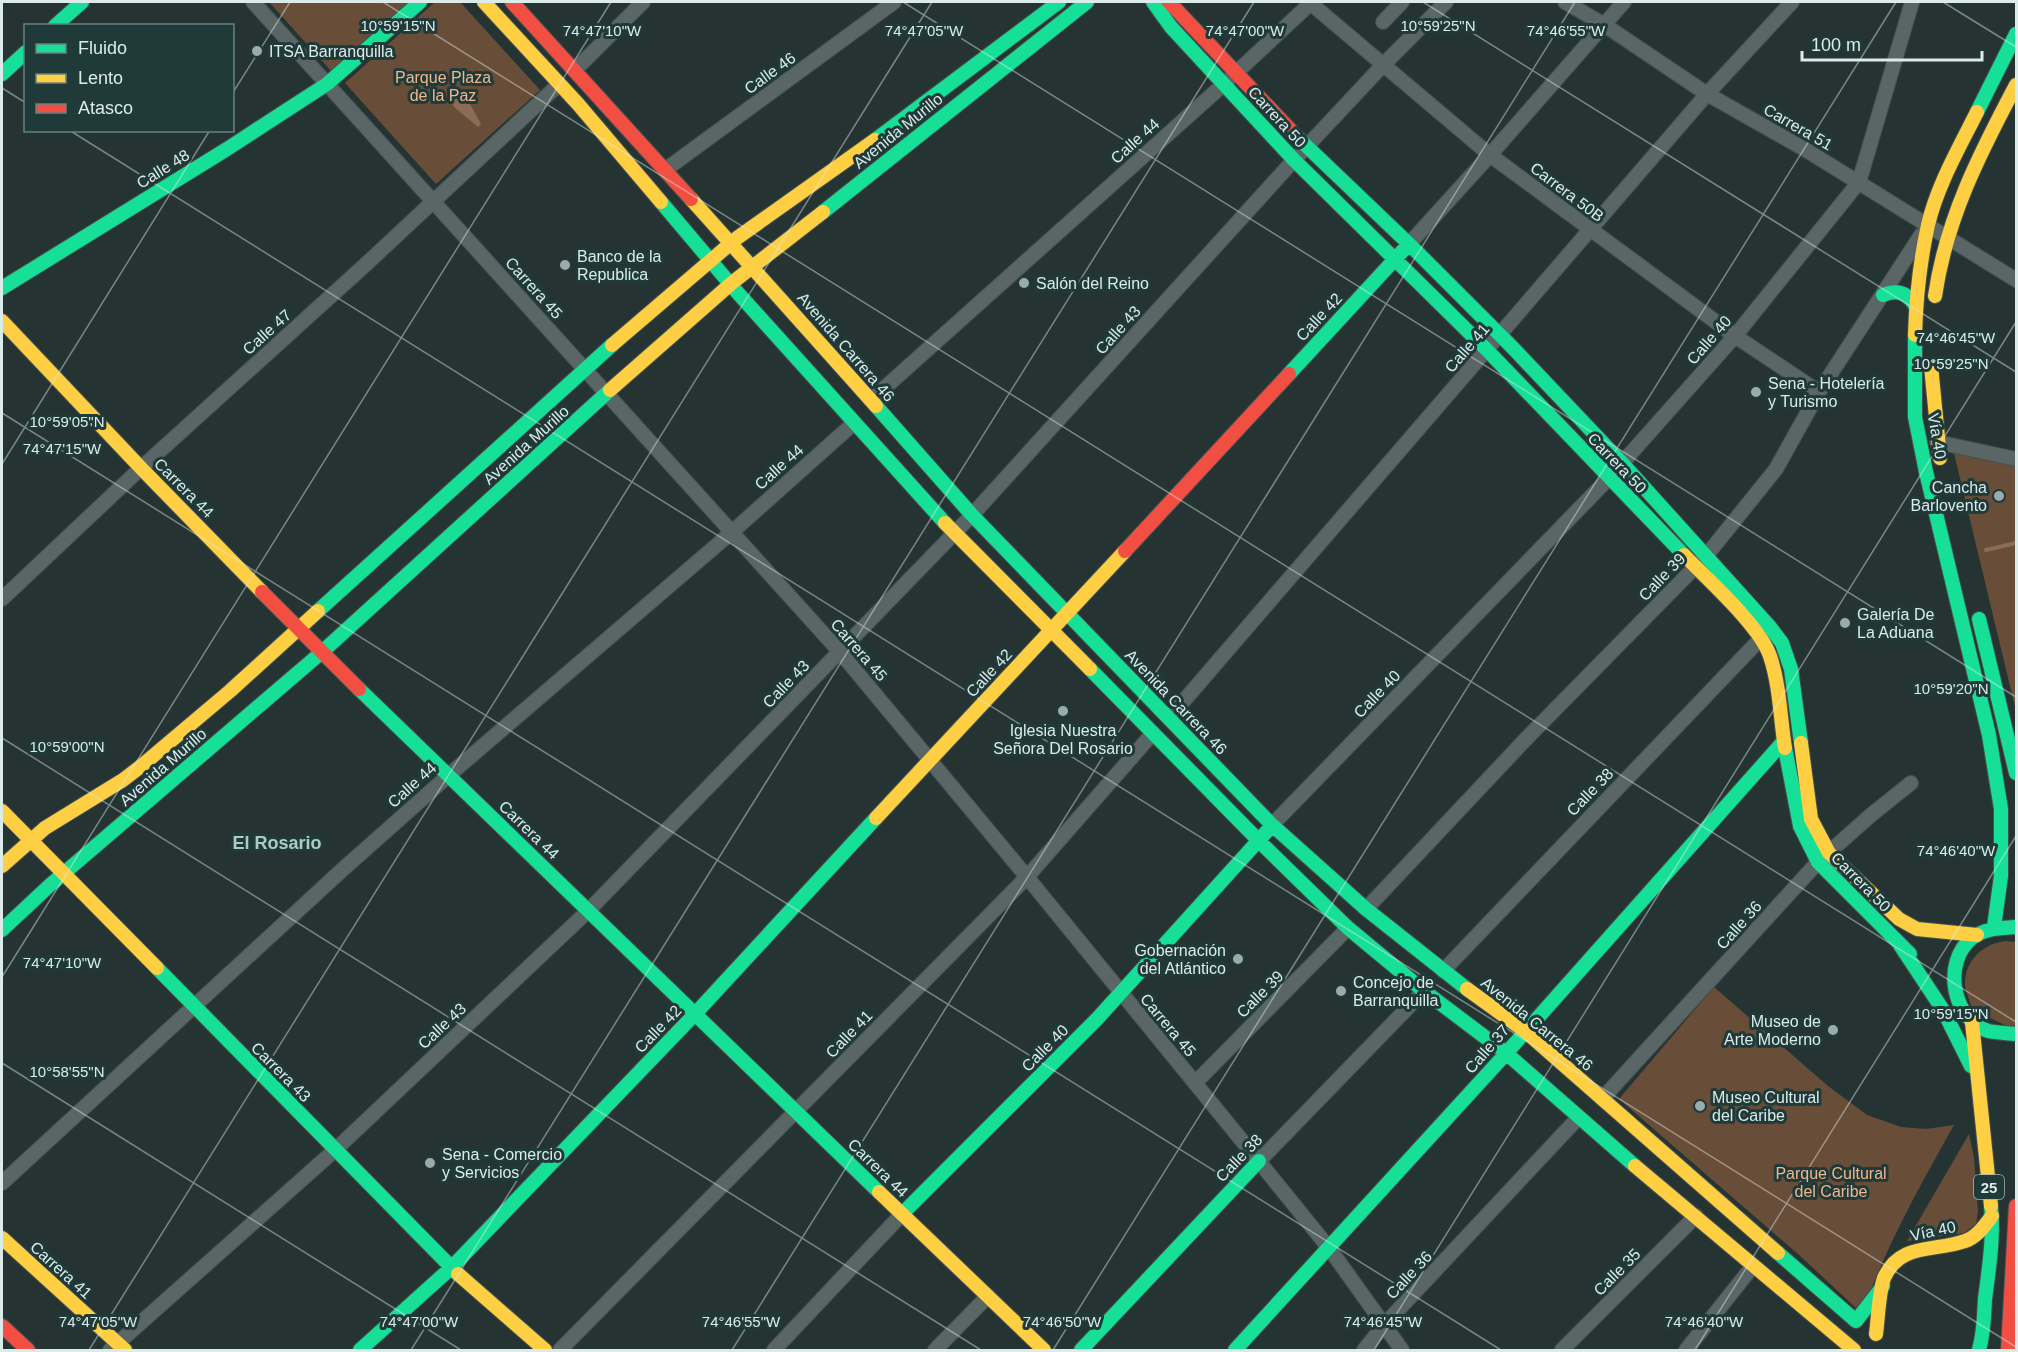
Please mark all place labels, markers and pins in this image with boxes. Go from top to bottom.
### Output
place label: ITSA Barranquilla [269,43,394,60]
marker: ITSA Barranquilla [250,44,264,58]
place label: Banco de la Republica [577,248,662,283]
marker: Banco de la Republica [558,258,572,272]
place label: Salón del Reino [1036,275,1149,292]
marker: Salón del Reino [1017,276,1031,290]
place label: Sena - Hotelería y Turismo [1768,375,1885,410]
marker: Sena - Hotelería y Turismo [1749,385,1763,399]
place label: Cancha Barlovento [1911,479,1987,514]
marker: Cancha Barlovento [1992,489,2006,503]
place label: Galería De La Aduana [1857,606,1934,641]
marker: Galería De La Aduana [1838,616,1852,630]
marker: Iglesia Nuestra Señora Del Rosario [1056,704,1070,718]
place label: Iglesia Nuestra Señora Del Rosario [993,722,1133,757]
place label: Gobernación del Atlántico [1134,942,1226,977]
marker: Gobernación del Atlántico [1231,952,1245,966]
place label: Concejo de Barranquilla [1353,974,1438,1009]
marker: Concejo de Barranquilla [1334,984,1348,998]
place label: Museo de Arte Moderno [1724,1013,1821,1048]
marker: Museo de Arte Moderno [1826,1023,1840,1037]
place label: Museo Cultural del Caribe [1712,1089,1820,1124]
marker: Museo Cultural del Caribe [1693,1099,1707,1113]
place label: Sena - Comercio y Servicios [442,1146,562,1181]
marker: Sena - Comercio y Servicios [423,1156,437,1170]

